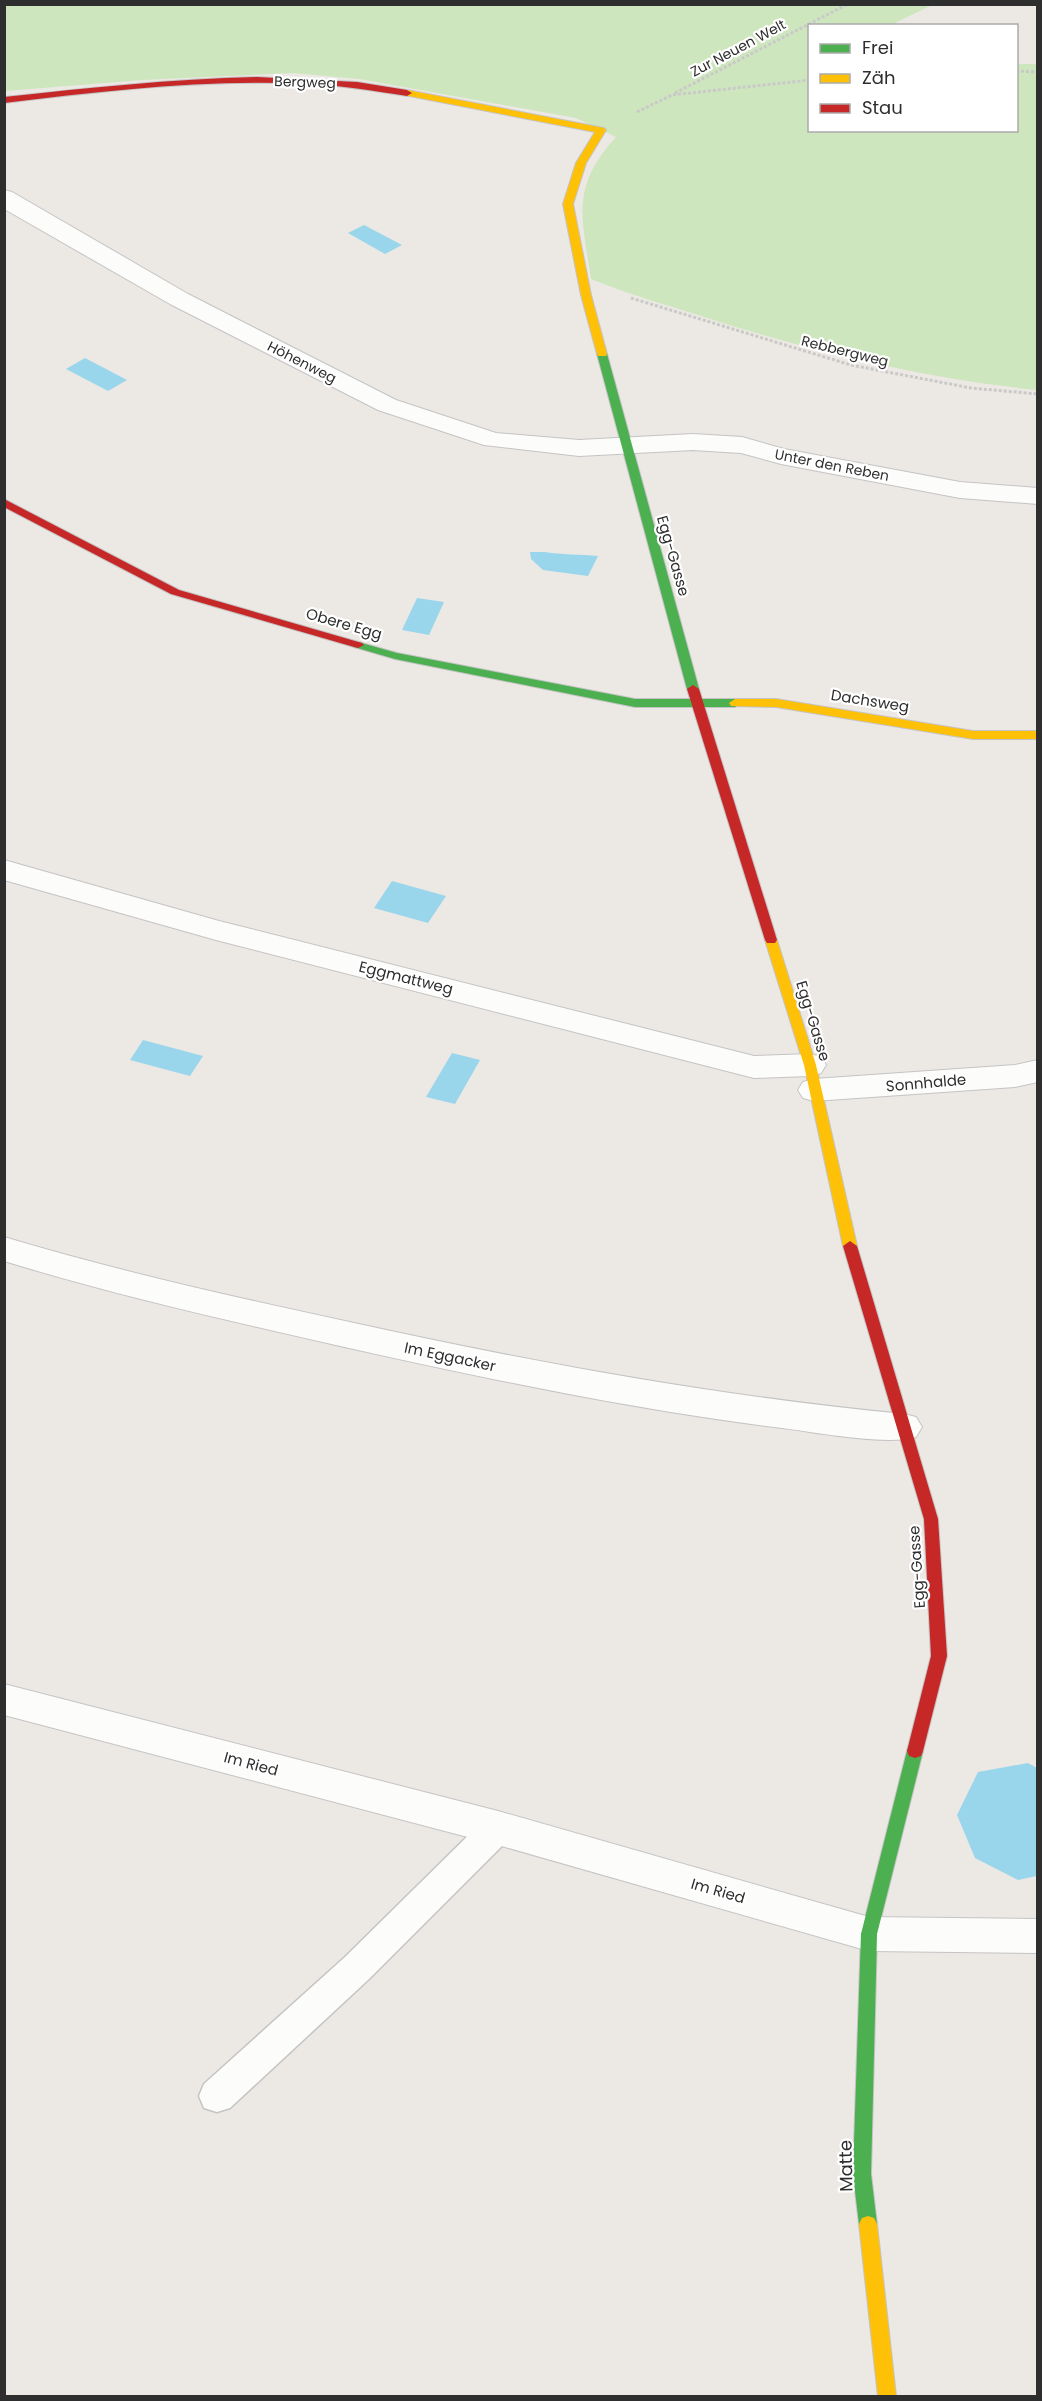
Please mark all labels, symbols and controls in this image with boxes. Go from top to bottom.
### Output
street label: Zur Neuen Welt [687,14,789,82]
legend [808,24,1018,132]
text: Frei [862,35,893,60]
text: Zäh [862,65,895,90]
street label: Bergweg [274,71,336,93]
text: Stau [862,95,903,120]
street label: Rebbergweg [799,331,891,371]
street label: Höhenweg [264,336,340,388]
street label: Unter den Reben [773,444,891,486]
street label: Egg-Gasse [652,513,695,599]
street label: Obere Egg [304,603,385,644]
street label: Dachsweg [829,684,911,717]
street label: Eggmattweg [357,956,455,999]
street label: Egg-Gasse [791,978,836,1064]
street label: Sonnhalde [885,1069,967,1096]
street label: Im Eggacker [402,1337,498,1377]
street label: Egg-Gasse [903,1525,930,1609]
street label: Im Ried [222,1746,281,1781]
street label: Im Ried [689,1873,748,1908]
street label: Matte [833,2140,858,2192]

